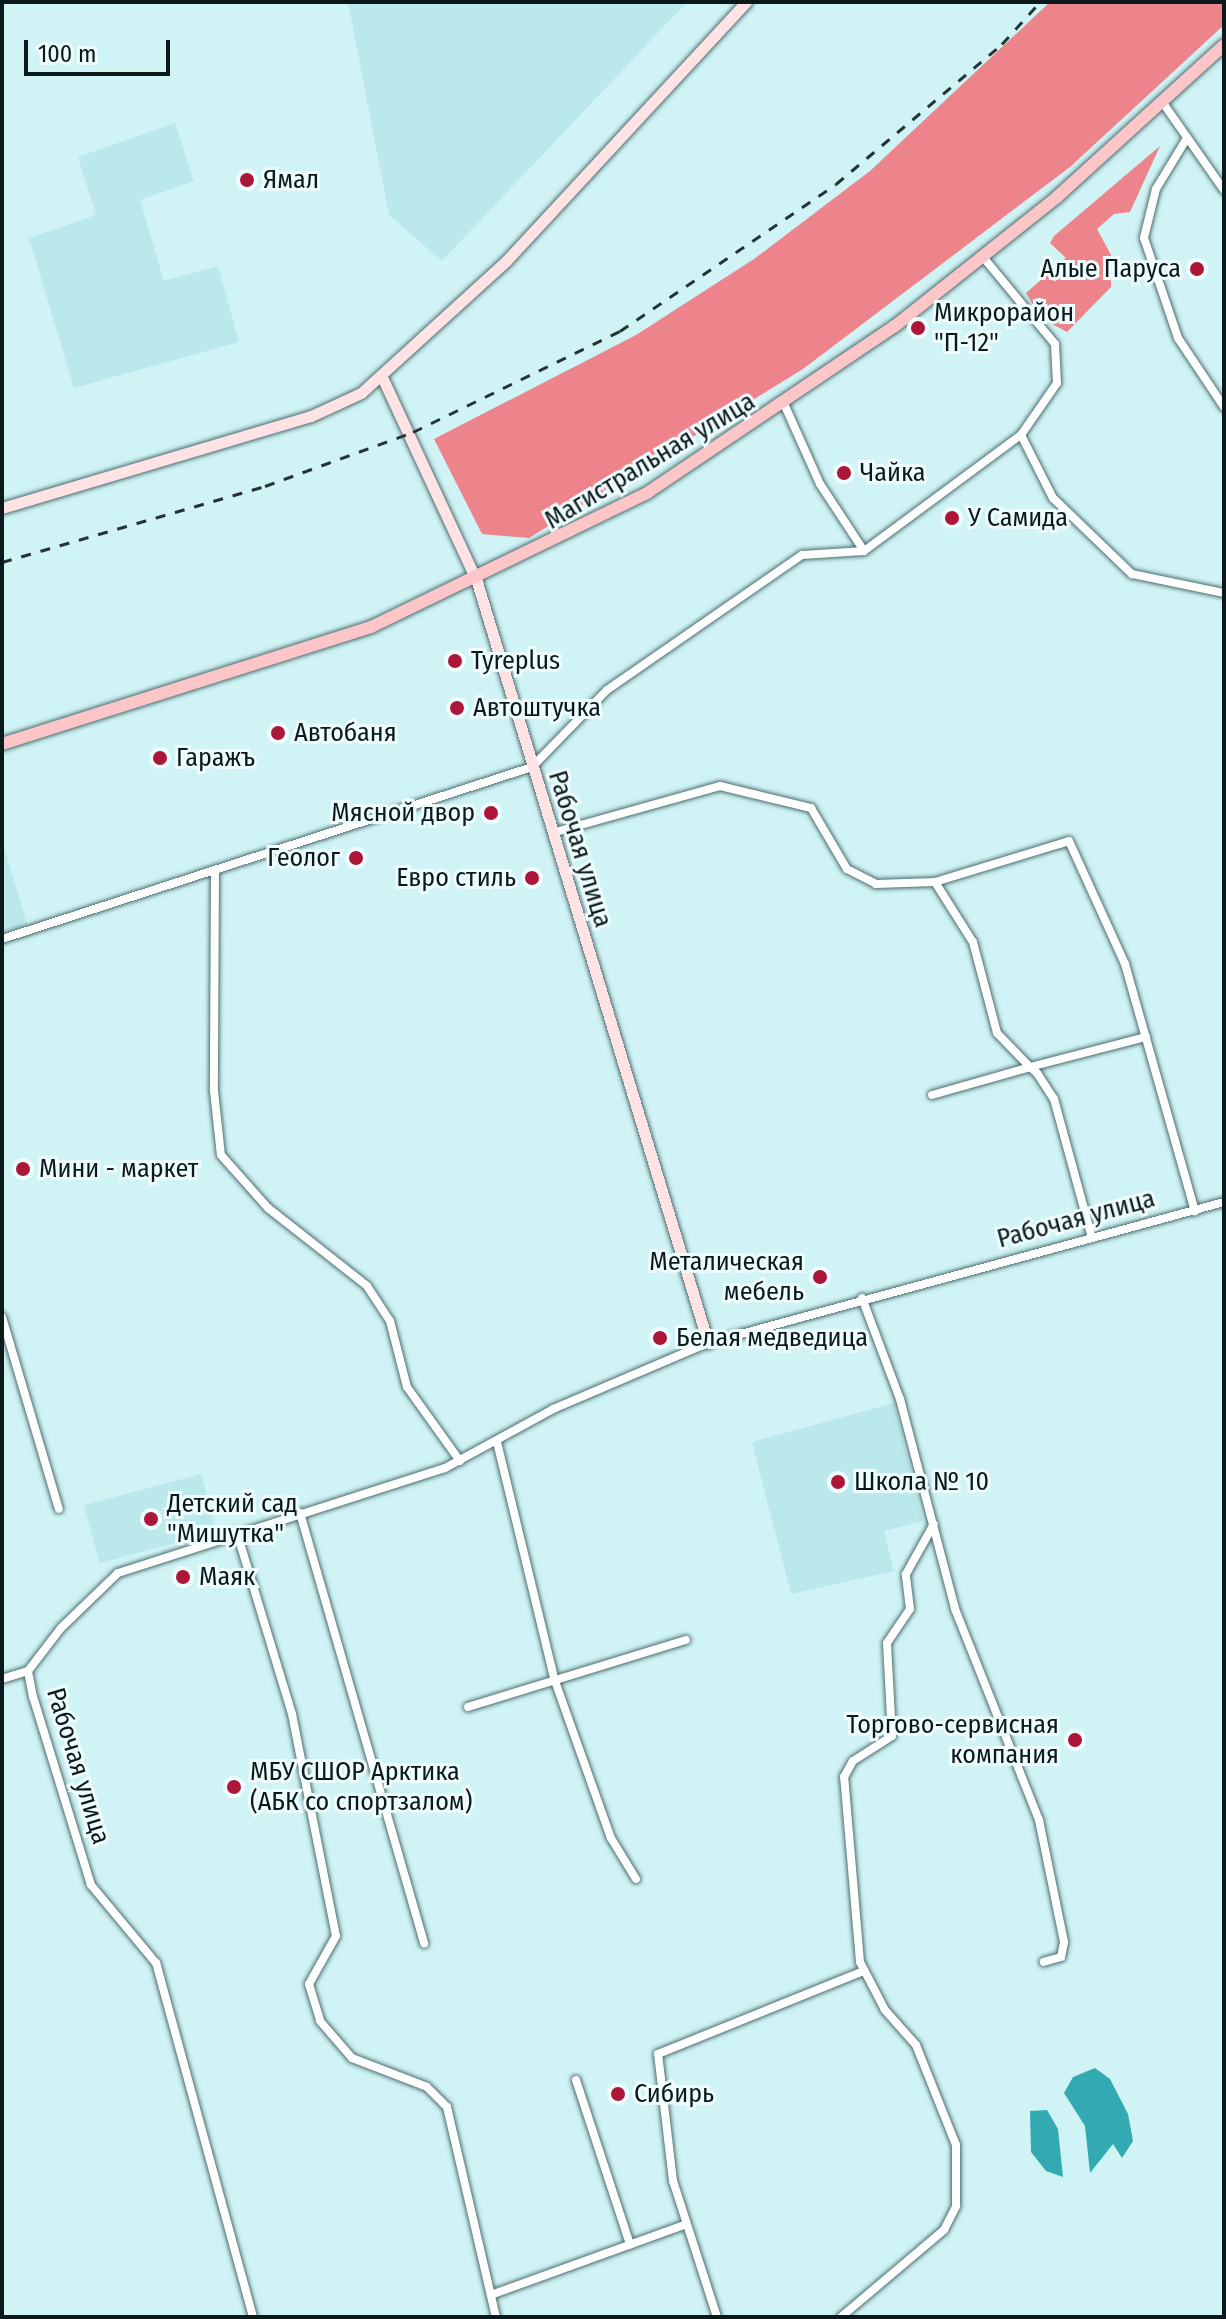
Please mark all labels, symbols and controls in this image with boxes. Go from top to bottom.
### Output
scale bar [28,24,174,74]
text: 100 m [38,40,96,68]
place label: Ямал [263,164,319,196]
marker: Ямал [238,171,256,189]
place label: Алые Паруса [1040,253,1181,285]
marker: Алые Паруса [1188,260,1206,278]
place label: Микрорайон "П-12" [934,297,1074,358]
marker: Микрорайон "П-12" [909,319,927,337]
street label: Магистральная улица [539,386,761,536]
place label: Чайка [860,457,925,489]
marker: Чайка [835,464,853,482]
place label: У Самида [968,502,1068,534]
marker: У Самида [943,509,961,527]
place label: Tyreplus [471,645,560,677]
marker: Tyreplus [446,652,464,670]
place label: Автоштучка [473,692,601,724]
marker: Автоштучка [448,699,466,717]
place label: Автобаня [294,717,397,749]
marker: Автобаня [269,724,287,742]
place label: Гаражъ [176,742,255,774]
marker: Гаражъ [151,749,169,767]
street label: Рабочая улица [541,767,619,931]
place label: Мясной двор [331,797,475,829]
marker: Мясной двор [482,804,500,822]
place label: Геолог [267,842,340,874]
marker: Геолог [347,849,365,867]
place label: Евро стиль [396,862,516,894]
marker: Евро стиль [523,869,541,887]
place label: Мини - маркет [39,1153,198,1185]
marker: Мини - маркет [14,1160,32,1178]
street label: Рабочая улица [994,1183,1158,1255]
place label: Металическая мебель [649,1246,804,1308]
marker: Металическая мебель [811,1268,829,1286]
place label: Белая медведица [676,1322,868,1354]
marker: Белая медведица [651,1329,669,1347]
place label: Школа № 10 [854,1466,989,1498]
marker: Школа № 10 [829,1473,847,1491]
place label: Детский сад "Мишутка" [167,1488,298,1550]
marker: Детский сад "Мишутка" [142,1510,160,1528]
place label: Маяк [199,1561,255,1593]
marker: Маяк [174,1568,192,1586]
street label: Рабочая улица [39,1684,117,1848]
place label: Торгово-сервисная компания [847,1709,1059,1770]
marker: Торгово-сервисная компания [1066,1731,1084,1749]
place label: МБУ СШОР Арктика (АБК со спортзалом) [250,1756,472,1818]
marker: МБУ СШОР Арктика (АБК со спортзалом) [225,1778,243,1796]
place label: Сибирь [634,2078,714,2110]
marker: Сибирь [609,2085,627,2103]

